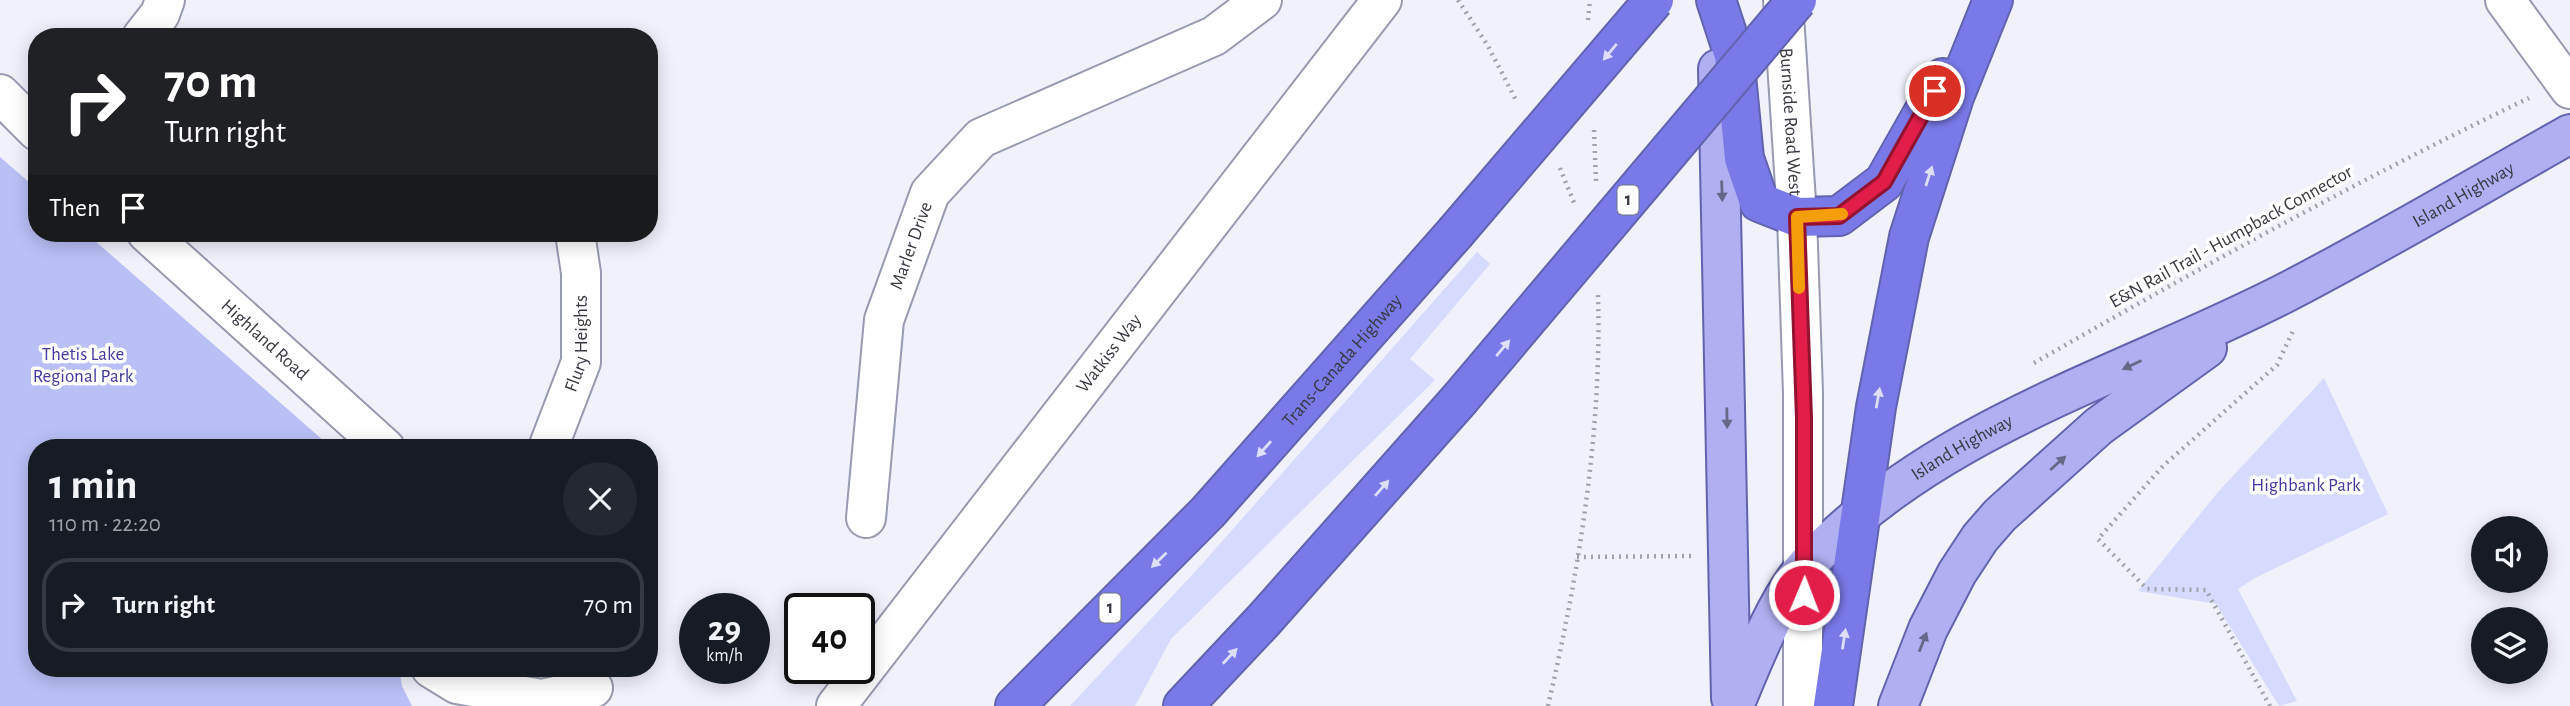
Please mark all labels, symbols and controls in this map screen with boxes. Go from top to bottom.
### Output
one-way arrow [1602,43,1618,61]
street label: Burnside Road West [1777,47,1805,196]
icon: right [49,56,140,147]
text: 70 m [164,58,258,107]
pin [1905,61,1965,121]
icon: arrive [1916,72,1954,110]
text: Turn right [164,116,286,148]
street label: Island Highway [2410,158,2517,231]
street label: E&N Rail Trail - Humpback Connector [2107,162,2355,312]
one-way arrow [1924,165,1934,186]
one-way arrow [1717,180,1728,202]
road number: 1 [1618,186,1638,215]
icon: arrive [114,189,152,227]
text: Then [49,195,100,221]
street label: Marler Drive [886,199,936,292]
street label: Trans-Canada Highway [1279,291,1406,430]
street label: Highland Road [218,295,313,384]
street label: Flury Heights [561,295,591,395]
street label: Watkiss Way [1073,310,1145,396]
one-way arrow [1495,340,1510,358]
park label: Thetis Lake Regional Park [33,345,134,386]
one-way arrow [2122,359,2142,370]
one-way arrow [1873,387,1884,409]
one-way arrow [1722,407,1733,429]
street label: Island Highway [1908,411,2016,484]
one-way arrow [1256,440,1272,457]
one-way arrow [2049,455,2067,471]
button: close [563,462,637,536]
text: 1 min [49,464,138,506]
park label: Highbank Park [2251,476,2361,495]
one-way arrow [1374,479,1389,496]
text: 110 m · 22:20 [49,513,161,536]
map controls [2471,516,2548,684]
button: sound [2471,516,2548,593]
one-way arrow [1151,552,1168,568]
position arrow [1767,558,1841,632]
icon: right [53,586,91,624]
text: Turn right [112,592,215,618]
text: 70 m [583,592,633,618]
speed limit sign: 40 [784,593,875,684]
road number: 1 [1100,594,1120,622]
button: layers [2471,607,2548,684]
text: 29 [708,612,741,647]
one-way arrow [1839,628,1850,650]
one-way arrow [1918,632,1929,653]
text: km/h [706,647,743,665]
one-way arrow [1221,648,1238,665]

